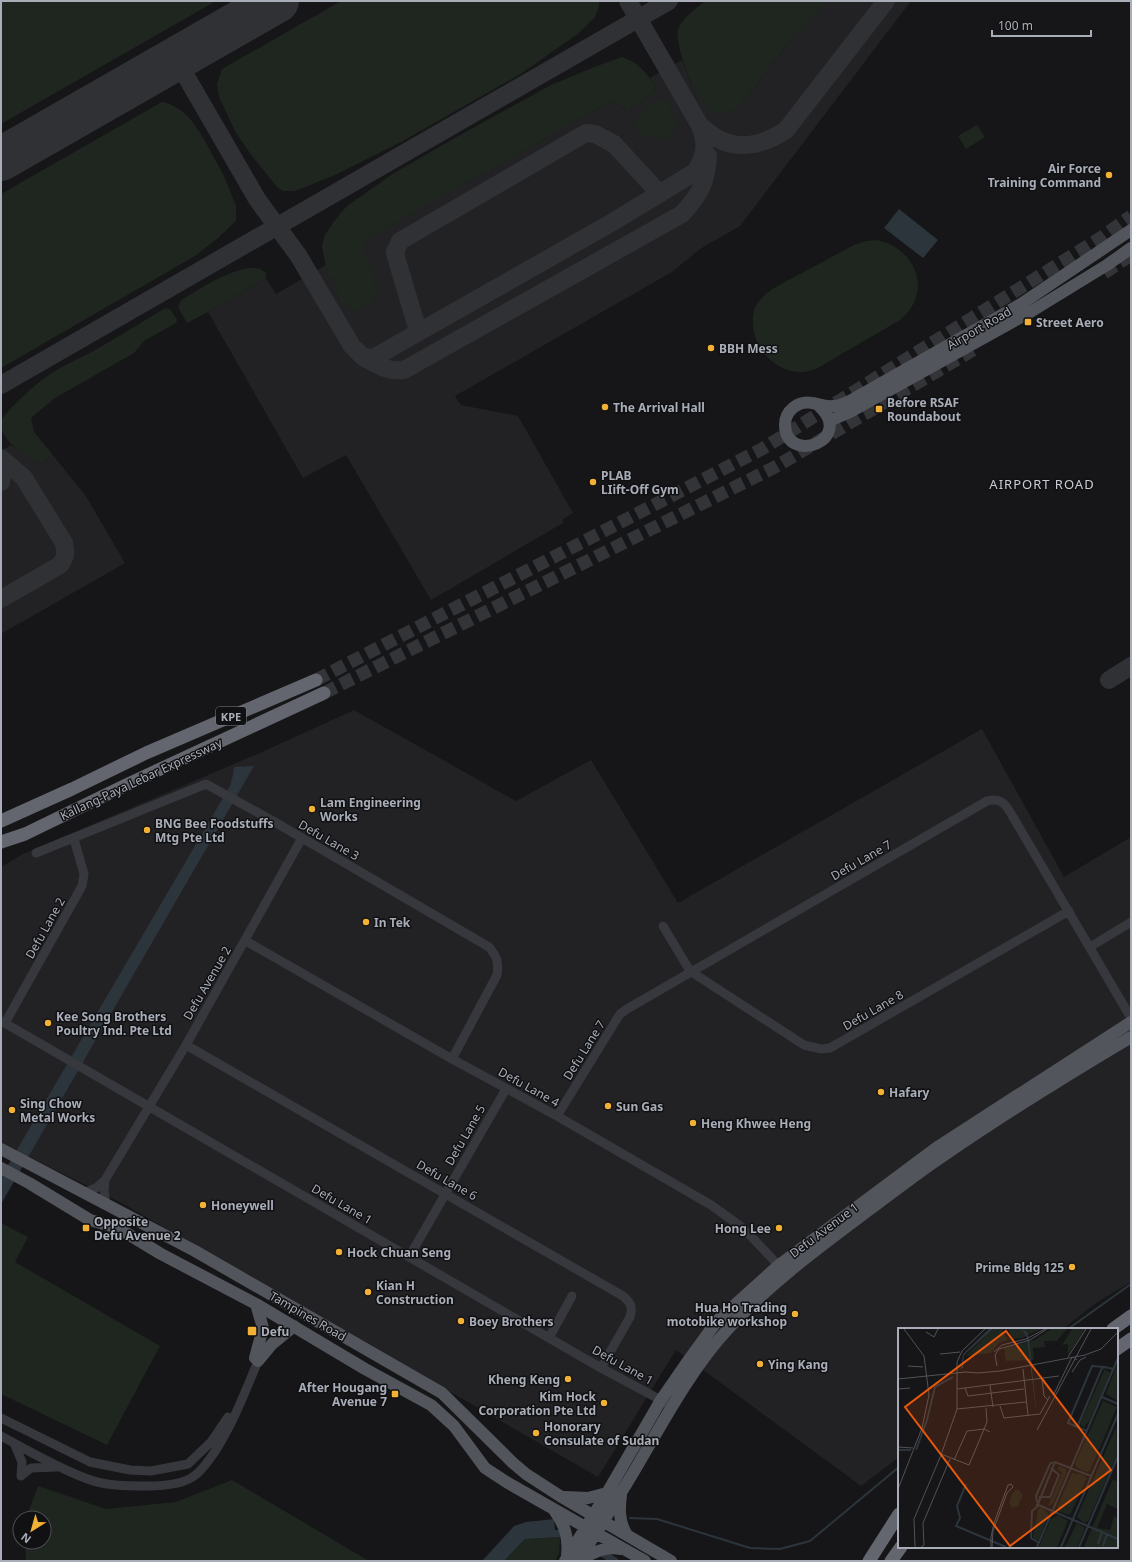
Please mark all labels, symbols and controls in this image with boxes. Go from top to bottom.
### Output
scale bar [992,12,1091,38]
text: 100 m [998,17,1033,34]
place label: Air Force Training Command [988,160,1101,191]
marker: Air Force Training Command [1104,170,1114,180]
street label: Airport Road [944,303,1014,353]
place label: Street Aero [1036,314,1104,331]
marker: Street Aero [1023,317,1033,327]
place label: BBH Mess [719,340,778,357]
marker: BBH Mess [706,343,716,353]
place label: Before RSAF Roundabout [887,394,961,425]
place label: The Arrival Hall [613,399,705,416]
marker: The Arrival Hall [600,402,610,412]
marker: Before RSAF Roundabout [874,404,884,414]
place label: PLAB LIift-Off Gym [601,467,679,498]
district label: AIRPORT ROAD [989,475,1095,493]
marker: PLAB LIift-Off Gym [588,477,598,487]
road number: KPE [216,707,246,725]
street label: Kallang-Paya Lebar Expressway [57,734,225,824]
place label: Lam Engineering Works [320,794,421,825]
marker: Lam Engineering Works [307,804,317,814]
place label: BNG Bee Foodstuffs Mtg Pte Ltd [155,815,273,846]
street label: Defu Lane 3 [296,816,363,864]
marker: BNG Bee Foodstuffs Mtg Pte Ltd [142,825,152,835]
street label: Defu Lane 7 [828,836,895,884]
street label: Defu Lane 2 [21,894,69,962]
place label: In Tek [374,914,411,931]
marker: In Tek [361,917,371,927]
street label: Defu Avenue 2 [179,943,235,1023]
street label: Defu Lane 8 [840,986,907,1034]
place label: Kee Song Brothers Poultry Ind. Pte Ltd [56,1008,172,1039]
street label: Defu Lane 7 [559,1017,609,1083]
marker: Kee Song Brothers Poultry Ind. Pte Ltd [43,1018,53,1028]
street label: Defu Lane 4 [495,1063,563,1111]
place label: Hafary [889,1084,930,1101]
marker: Hafary [876,1087,886,1097]
place label: Sing Chow Metal Works [20,1095,95,1126]
place label: Sun Gas [616,1098,663,1115]
street label: Defu Lane 5 [441,1101,489,1168]
marker: Sun Gas [603,1101,613,1111]
marker: Sing Chow Metal Works [7,1105,17,1115]
place label: Heng Khwee Heng [701,1115,811,1132]
marker: Heng Khwee Heng [688,1118,698,1128]
street label: Defu Lane 6 [414,1156,481,1204]
street label: Defu Lane 1 [309,1180,375,1228]
place label: Honeywell [211,1197,274,1214]
street label: Defu Avenue 1 [786,1198,862,1262]
marker: Honeywell [198,1200,208,1210]
place label: Opposite Defu Avenue 2 [94,1213,181,1244]
place label: Hong Lee [715,1220,771,1237]
marker: Opposite Defu Avenue 2 [81,1223,91,1233]
marker: Hong Lee [774,1223,784,1233]
place label: Hock Chuan Seng [347,1244,451,1261]
marker: Hock Chuan Seng [334,1247,344,1257]
place label: Prime Bldg 125 [975,1259,1064,1276]
marker: Prime Bldg 125 [1067,1262,1077,1272]
place label: Kian H Construction [376,1277,454,1308]
street label: Tampines Road [266,1287,350,1345]
marker: Kian H Construction [363,1287,373,1297]
place label: Hua Ho Trading motobike workshop [667,1299,787,1330]
marker: Hua Ho Trading motobike workshop [790,1309,800,1319]
place label: Boey Brothers [469,1313,554,1330]
marker: Boey Brothers [456,1316,466,1326]
place label: Defu [261,1323,289,1340]
marker: Defu [246,1325,258,1337]
inset map [898,1328,1118,1548]
street label: Defu Lane 1 [589,1341,657,1389]
place label: Ying Kang [768,1356,828,1373]
marker: Ying Kang [755,1359,765,1369]
place label: Kheng Keng [488,1371,560,1388]
marker: Kheng Keng [563,1374,573,1384]
place label: After Hougang Avenue 7 [299,1379,387,1410]
place label: Kim Hock Corporation Pte Ltd [478,1388,597,1419]
marker: After Hougang Avenue 7 [390,1389,400,1399]
marker: Kim Hock Corporation Pte Ltd [599,1398,609,1408]
place label: Honorary Consulate of Sudan [544,1418,659,1449]
marker: Honorary Consulate of Sudan [531,1428,541,1438]
north arrow [12,1510,52,1550]
text: N [18,1530,34,1547]

